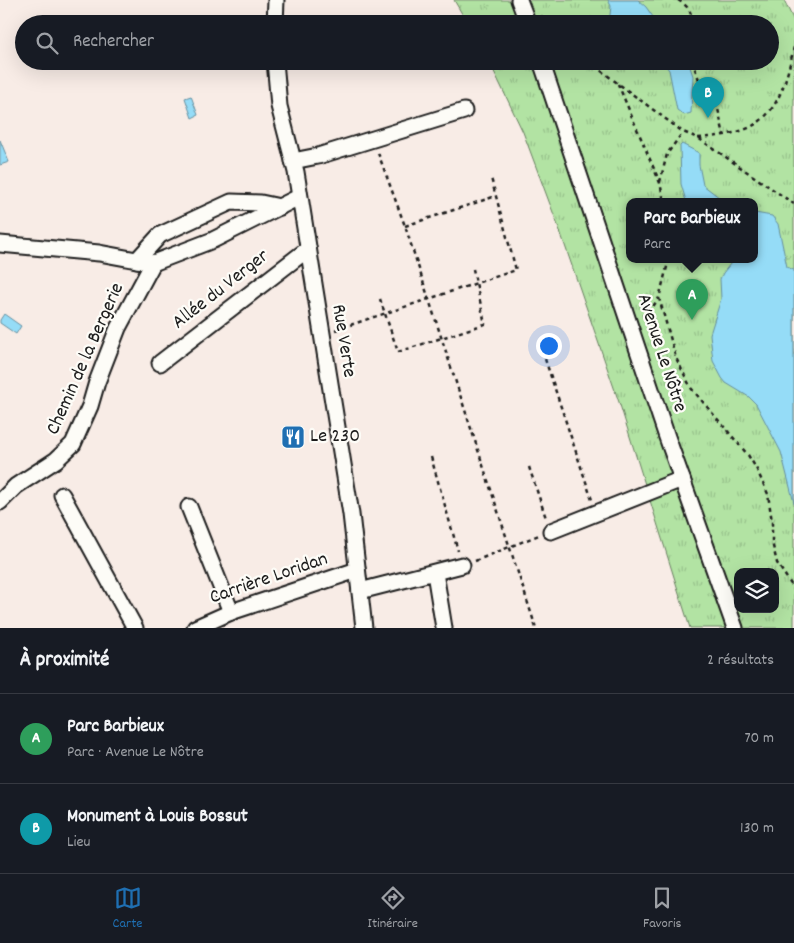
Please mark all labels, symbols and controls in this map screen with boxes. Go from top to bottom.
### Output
search box [15,15,779,70]
icon: search [33,29,61,57]
text: Rechercher [73,29,154,56]
pin: B [692,77,724,118]
popup [626,198,758,263]
text: Parc Barbieux [644,206,740,233]
text: Parc [644,233,671,256]
street label: Allée du Verger [167,243,276,337]
street label: Chemin de la Bergerie [40,278,132,439]
pin: A [676,279,708,320]
street label: Avenue Le Nôtre [631,291,691,415]
street label: Rue Verte [323,302,363,380]
your location [536,333,562,359]
place label: Le 230 [310,423,360,451]
restaurant icon: Le 230 [280,424,306,450]
street label: Carrière Loridan [206,546,332,612]
map controls [734,568,779,613]
button: layers [734,568,779,613]
text: À proximité [20,646,109,676]
text: 2 résultats [707,649,774,672]
text: Parc Barbieux [67,714,164,741]
text: A [32,727,40,750]
text: 70 m [744,727,774,750]
text: Parc · Avenue Le Nôtre [67,741,204,764]
text: Monument à Louis Bossut [67,804,248,831]
text: B [32,817,40,840]
text: 130 m [740,817,774,840]
text: Lieu [67,831,90,854]
tab: Carte [113,884,143,934]
tab: Itinéraire [368,884,418,934]
tab: Favoris [643,884,681,934]

